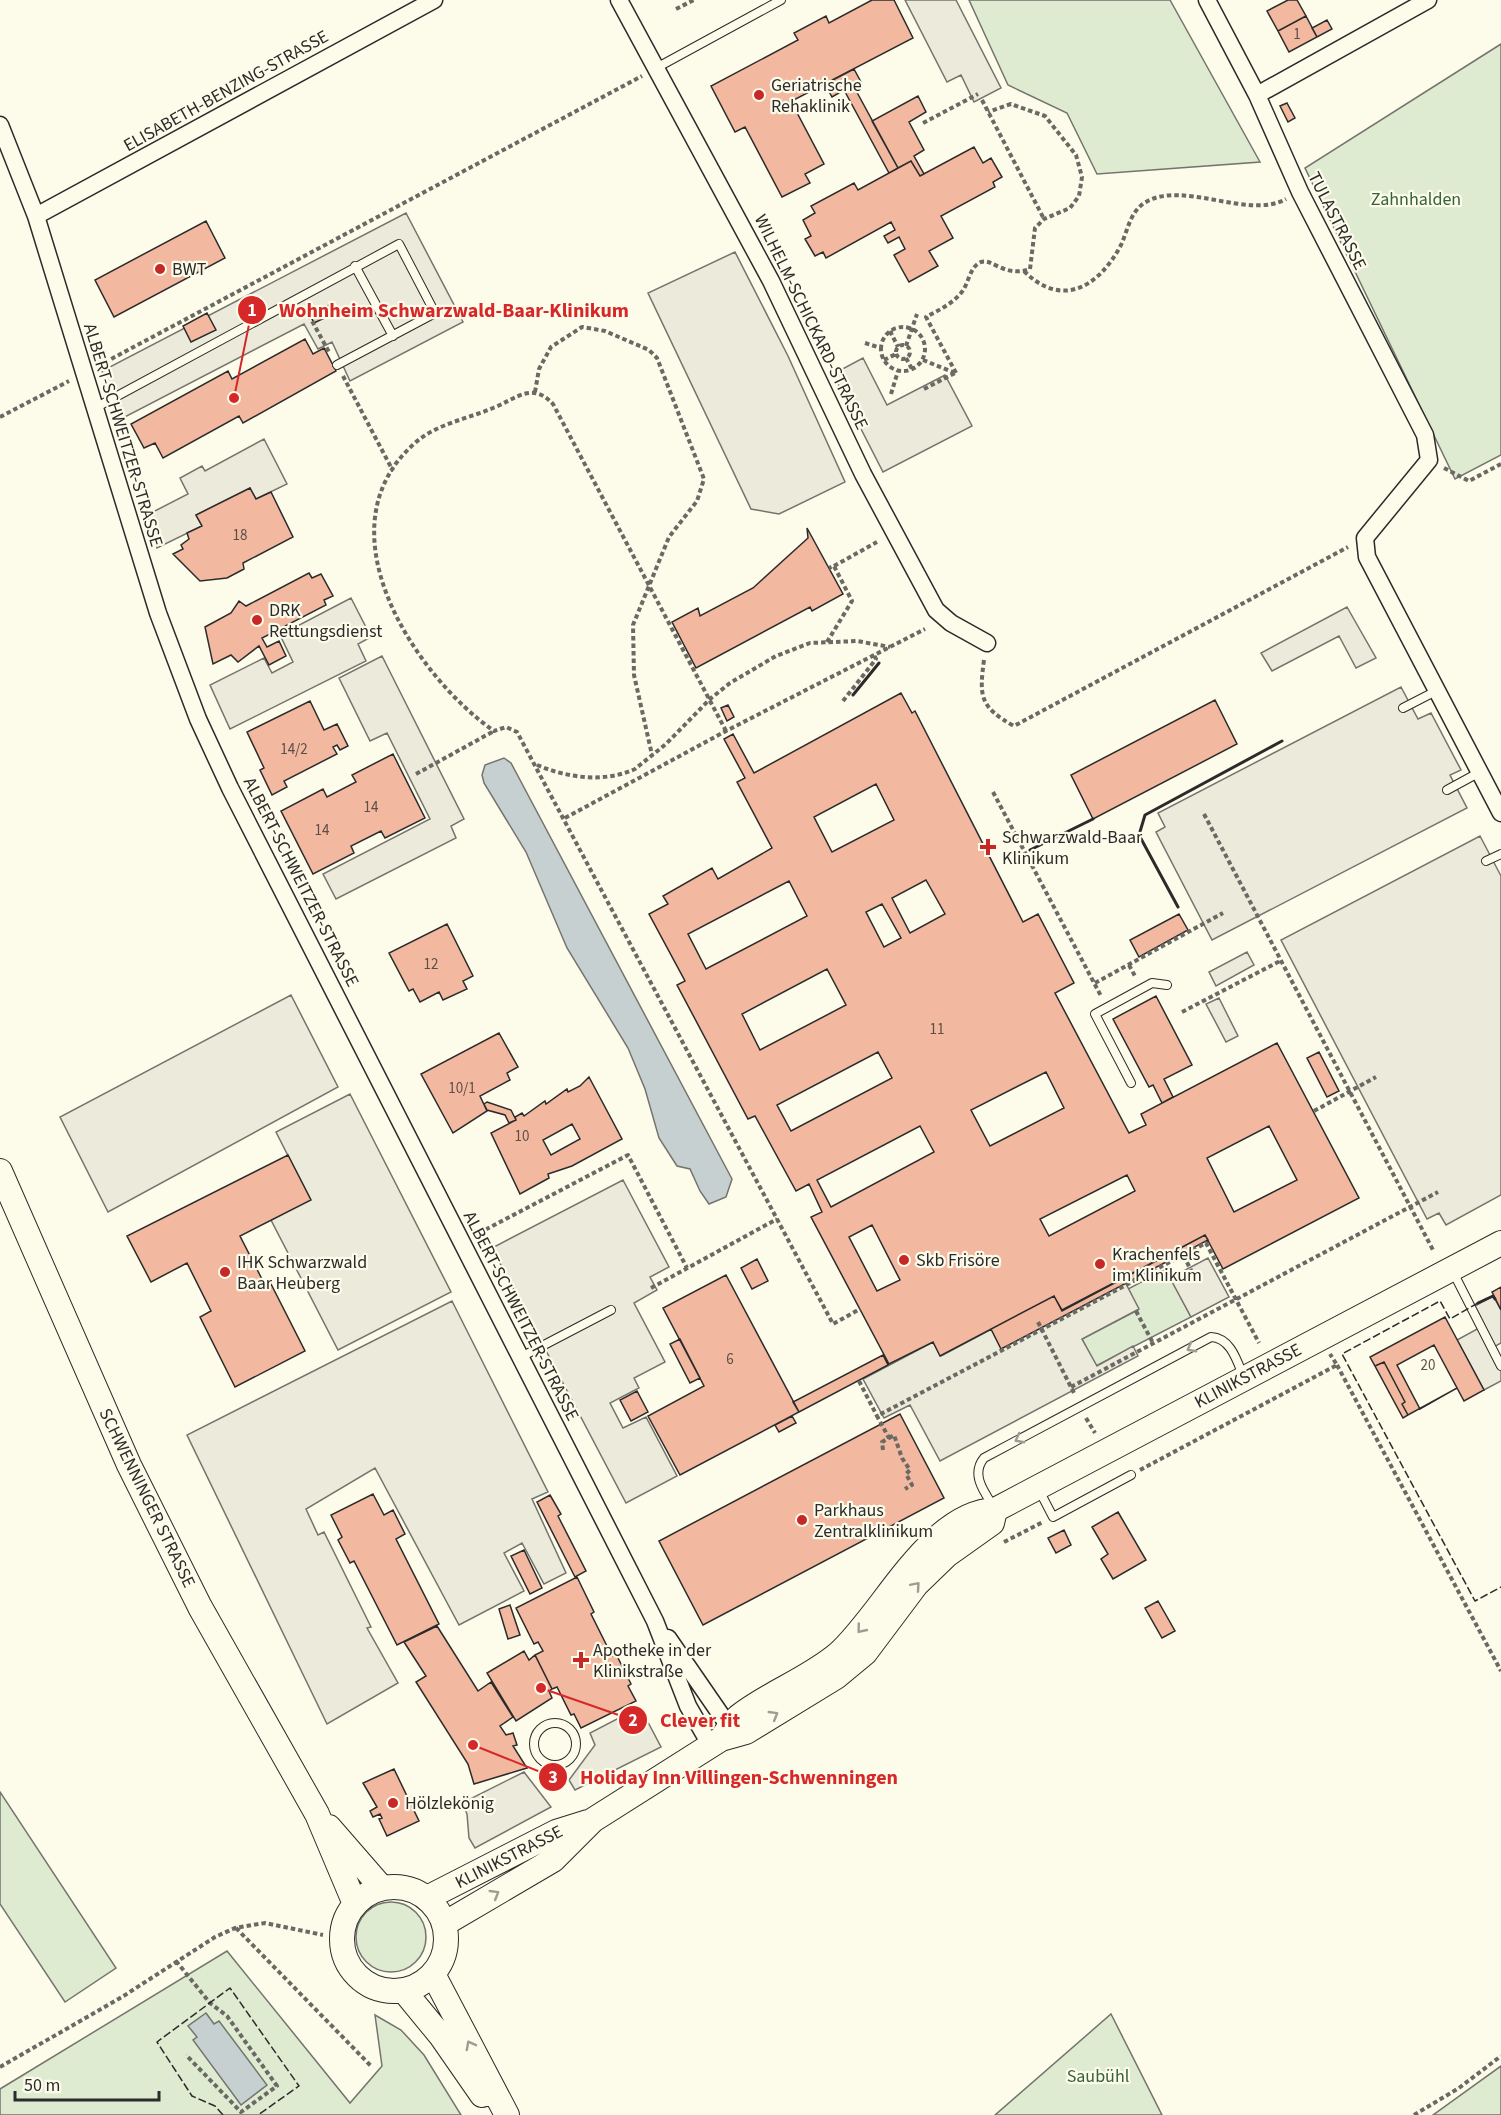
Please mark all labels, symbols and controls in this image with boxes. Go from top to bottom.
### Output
street label: ELISABETH-BENZING-STRASSE [119,24,333,158]
house number: 1 [1293,24,1301,45]
place label: Geriatrische Rehaklinik [771,73,862,119]
marker: Geriatrische Rehaklinik [752,88,766,102]
street label: TULASTRASSE [1302,168,1372,274]
park label: Zahnhalden [1371,187,1461,212]
street label: WILHELM-SCHICKARD-STRASSE [748,210,874,434]
place label: BWT [172,257,207,282]
marker: BWT [153,262,167,276]
callout: Wohnheim Schwarzwald-Baar-Klinikum [237,291,641,329]
text: Wohnheim Schwarzwald-Baar-Klinikum [279,297,629,325]
text: 1 [247,298,257,323]
street label: ALBERT-SCHWEITZER-STRASSE [77,320,169,550]
house number: 18 [233,525,247,546]
place label: DRK Rettungsdienst [269,598,382,644]
marker: DRK Rettungsdienst [250,613,264,627]
house number: 14/2 [280,739,308,760]
street label: ALBERT-SCHWEITZER-STRASSE [237,773,365,991]
house number: 14 [364,797,379,818]
house number: 14 [315,820,330,841]
place label: Schwarzwald-Baar Klinikum [1002,825,1143,871]
marker: Schwarzwald-Baar Klinikum [979,838,997,856]
house number: 12 [424,954,438,975]
house number: 11 [930,1019,944,1040]
house number: 10/1 [448,1078,476,1099]
house number: 10 [515,1126,529,1147]
street label: ALBERT-SCHWEITZER-STRASSE [457,1207,585,1425]
place label: Krachenfels im Klinikum [1112,1242,1202,1288]
place label: Skb Frisöre [916,1248,1000,1273]
place label: IHK Schwarzwald Baar Heuberg [237,1250,367,1296]
marker: Skb Frisöre [897,1253,911,1267]
marker: Krachenfels im Klinikum [1093,1257,1107,1271]
marker: IHK Schwarzwald Baar Heuberg [218,1265,232,1279]
street label: KLINIKSTRASSE [1190,1337,1306,1415]
one-way arrow [1187,1341,1197,1352]
house number: 6 [726,1349,734,1370]
house number: 20 [1421,1355,1435,1376]
street label: SCHWENNINGER STRASSE [93,1404,201,1592]
one-way arrow [1015,1432,1025,1443]
place label: Parkhaus Zentralklinikum [814,1498,933,1544]
marker: Parkhaus Zentralklinikum [795,1513,809,1527]
one-way arrow [909,1582,920,1593]
one-way arrow [858,1622,869,1633]
place label: Apotheke in der Klinikstraße [593,1638,712,1684]
marker: Apotheke in der Klinikstraße [574,1653,588,1667]
callout: Clever fit [618,1701,752,1739]
text: Clever fit [660,1707,740,1735]
text: 2 [628,1708,638,1733]
one-way arrow [768,1711,778,1723]
callout: Holiday Inn Villingen-Schwenningen [538,1758,910,1796]
text: Holiday Inn Villingen-Schwenningen [580,1764,898,1792]
text: 3 [548,1765,558,1790]
place label: Hölzlekönig [405,1791,494,1816]
marker: Hölzlekönig [386,1796,400,1810]
street label: KLINIKSTRASSE [451,1819,567,1895]
one-way arrow [489,1890,499,1902]
one-way arrow [466,2040,477,2051]
scale bar [15,2064,159,2102]
park label: Saubühl [1067,2064,1129,2089]
text: 50 m [24,2073,60,2098]

